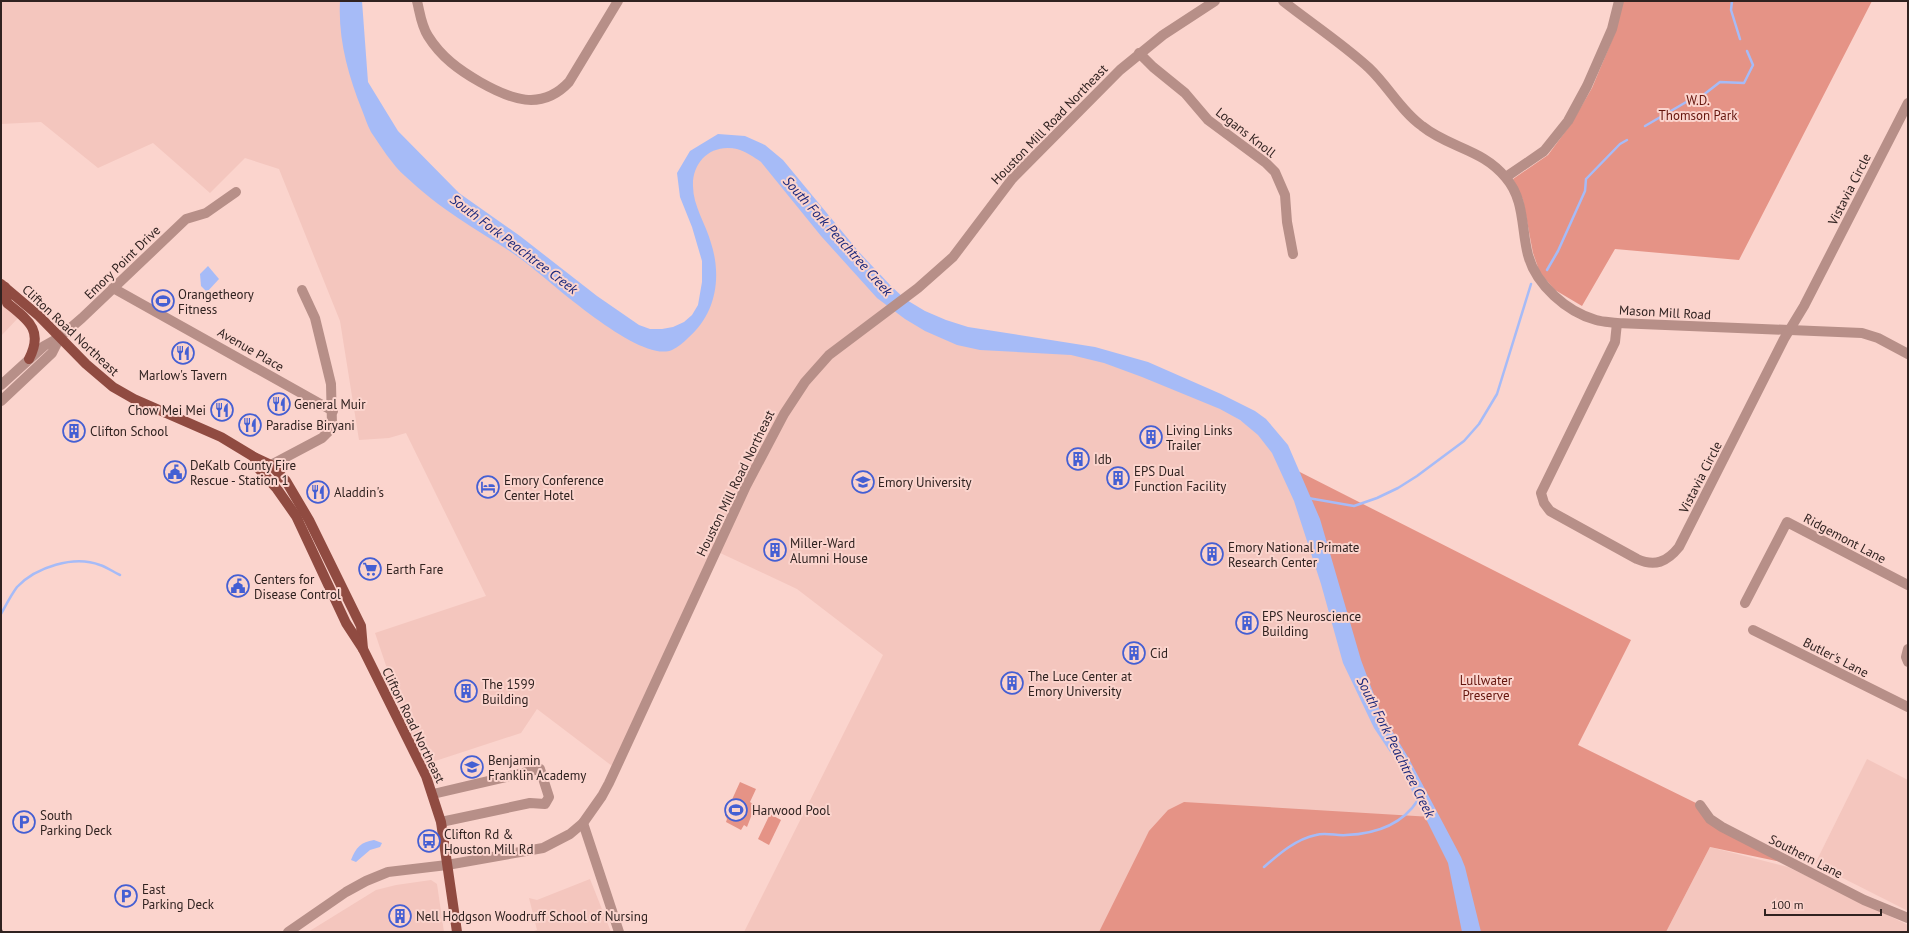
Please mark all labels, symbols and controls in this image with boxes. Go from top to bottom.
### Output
street label: Houston Mill Road Northeast [987,60,1112,188]
park label: W.D. Thomson Park [1659,92,1738,124]
street label: Logans Knoll [1212,104,1279,161]
street label: Vistavia Circle [1824,150,1875,229]
water label: South Fork Peachtree Creek [779,172,897,300]
water label: South Fork Peachtree Creek [446,190,582,298]
street label: Emory Point Drive [81,222,164,303]
street label: Clifton Road Northeast [19,281,123,380]
place label: Orangetheory Fitness [178,286,254,318]
sports icon: Orangetheory Fitness [150,288,176,314]
street label: Mason Mill Road [1619,302,1711,323]
street label: Avenue Place [215,324,287,375]
restaurant icon: Marlow's Tavern [170,340,196,366]
place label: Marlow's Tavern [139,367,227,384]
restaurant icon: General Muir [266,391,292,417]
place label: General Muir [294,396,366,413]
restaurant icon: Chow Mei Mei [209,397,235,423]
place label: Chow Mei Mei [128,402,206,419]
street label: Houston Mill Road Northeast [693,407,779,559]
restaurant icon: Paradise Biryani [237,412,263,438]
place label: Paradise Biryani [266,417,355,434]
building icon: Clifton School [61,418,87,444]
place label: Living Links Trailer [1166,422,1233,454]
place label: Clifton School [90,423,168,440]
building icon: Living Links Trailer [1138,424,1164,450]
street label: Vistavia Circle [1675,438,1726,517]
building icon: Idb [1065,446,1091,472]
place label: Idb [1094,451,1112,468]
place label: DeKalb County Fire Rescue - Station 1 [190,457,296,489]
public building icon: DeKalb County Fire Rescue - Station 1 [162,459,188,485]
place label: EPS Dual Function Facility [1134,463,1226,495]
building icon: EPS Dual Function Facility [1105,465,1131,491]
school or university icon: Emory University [850,469,876,495]
place label: Emory Conference Center Hotel [504,472,604,504]
hotel icon: Emory Conference Center Hotel [475,474,501,500]
place label: Emory University [878,474,972,491]
restaurant icon: Aladdin's [305,479,331,505]
place label: Aladdin's [334,484,384,501]
street label: Ridgemont Lane [1801,510,1889,567]
place label: Miller-Ward Alumni House [790,535,868,567]
building icon: Miller-Ward Alumni House [762,537,788,563]
place label: Emory National Primate Research Center [1228,539,1359,571]
building icon: Emory National Primate Research Center [1199,541,1225,567]
supermarket icon: Earth Fare [357,556,383,582]
place label: Earth Fare [386,561,443,578]
place label: Centers for Disease Control [254,571,341,603]
public building icon: Centers for Disease Control [225,573,251,599]
place label: EPS Neuroscience Building [1262,608,1361,640]
building icon: EPS Neuroscience Building [1234,610,1260,636]
street label: Butler's Lane [1800,634,1871,681]
building icon: Cid [1121,640,1147,666]
place label: Cid [1150,645,1168,662]
street label: Clifton Road Northeast [378,665,449,786]
place label: The Luce Center at Emory University [1028,668,1132,700]
building icon: The Luce Center at Emory University [999,670,1025,696]
park label: Lullwater Preserve [1460,672,1513,704]
water label: South Fork Peachtree Creek [1353,674,1440,821]
place label: The 1599 Building [482,676,535,708]
building icon: The 1599 Building [453,678,479,704]
place label: Benjamin Franklin Academy [488,752,586,784]
school or university icon: Benjamin Franklin Academy [459,754,485,780]
sports icon: Harwood Pool [723,797,749,823]
place label: Harwood Pool [752,802,830,819]
place label: South Parking Deck [40,807,113,839]
parking icon: South Parking Deck [11,809,37,835]
place label: Clifton Rd & Houston Mill Rd [444,826,534,858]
bus stop icon: Clifton Rd & Houston Mill Rd [416,828,442,854]
street label: Southern Lane [1766,831,1846,882]
place label: East Parking Deck [142,881,215,913]
parking icon: East Parking Deck [113,883,139,909]
scale bar [1765,891,1881,917]
text: 100 m [1771,897,1804,912]
building icon: Nell Hodgson Woodruff School of Nursing [387,903,413,929]
place label: Nell Hodgson Woodruff School of Nursing [416,908,648,925]

